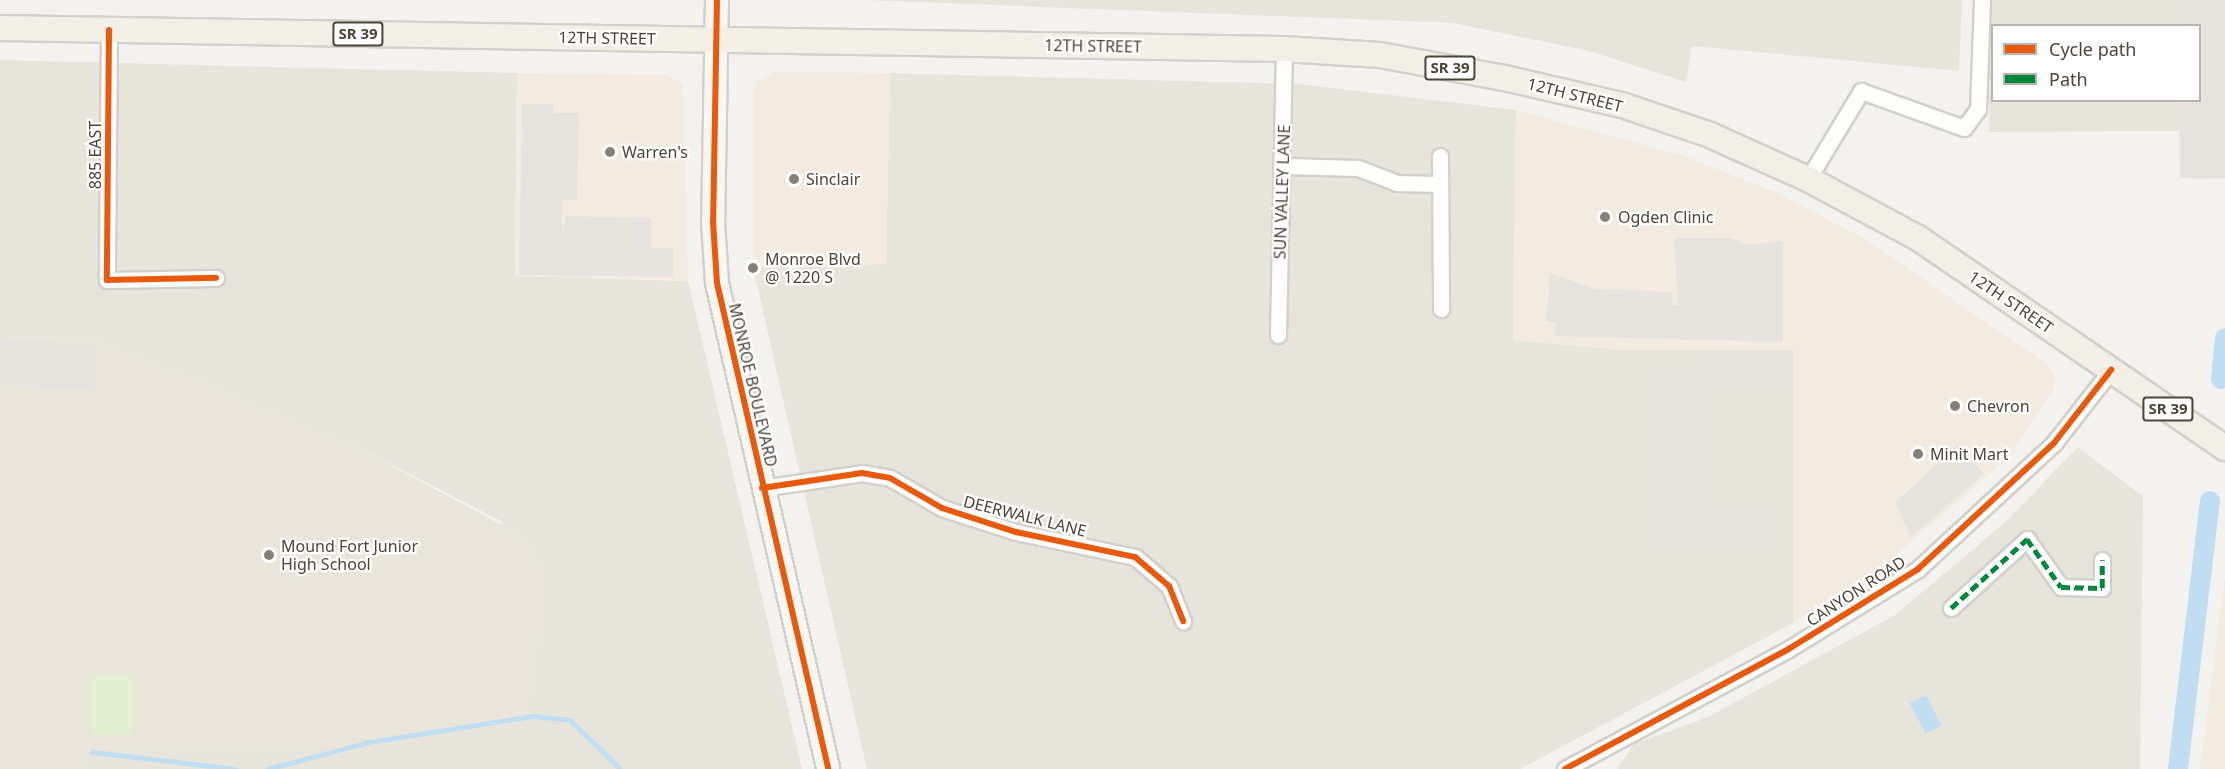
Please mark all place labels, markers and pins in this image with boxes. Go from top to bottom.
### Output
place label: Warren's [622,142,688,162]
marker: Warren's [603,145,617,159]
place label: Sinclair [806,169,860,189]
marker: Sinclair [787,172,801,186]
place label: Ogden Clinic [1618,207,1713,227]
marker: Ogden Clinic [1596,208,1614,226]
place label: Monroe Blvd @ 1220 S [765,249,861,287]
marker: Monroe Blvd @ 1220 S [746,261,760,275]
place label: Chevron [1967,396,2030,416]
marker: Chevron [1948,399,1962,413]
place label: Minit Mart [1930,444,2008,464]
marker: Minit Mart [1911,447,1925,461]
place label: Mound Fort Junior High School [281,536,418,574]
marker: Mound Fort Junior High School [262,548,276,562]

